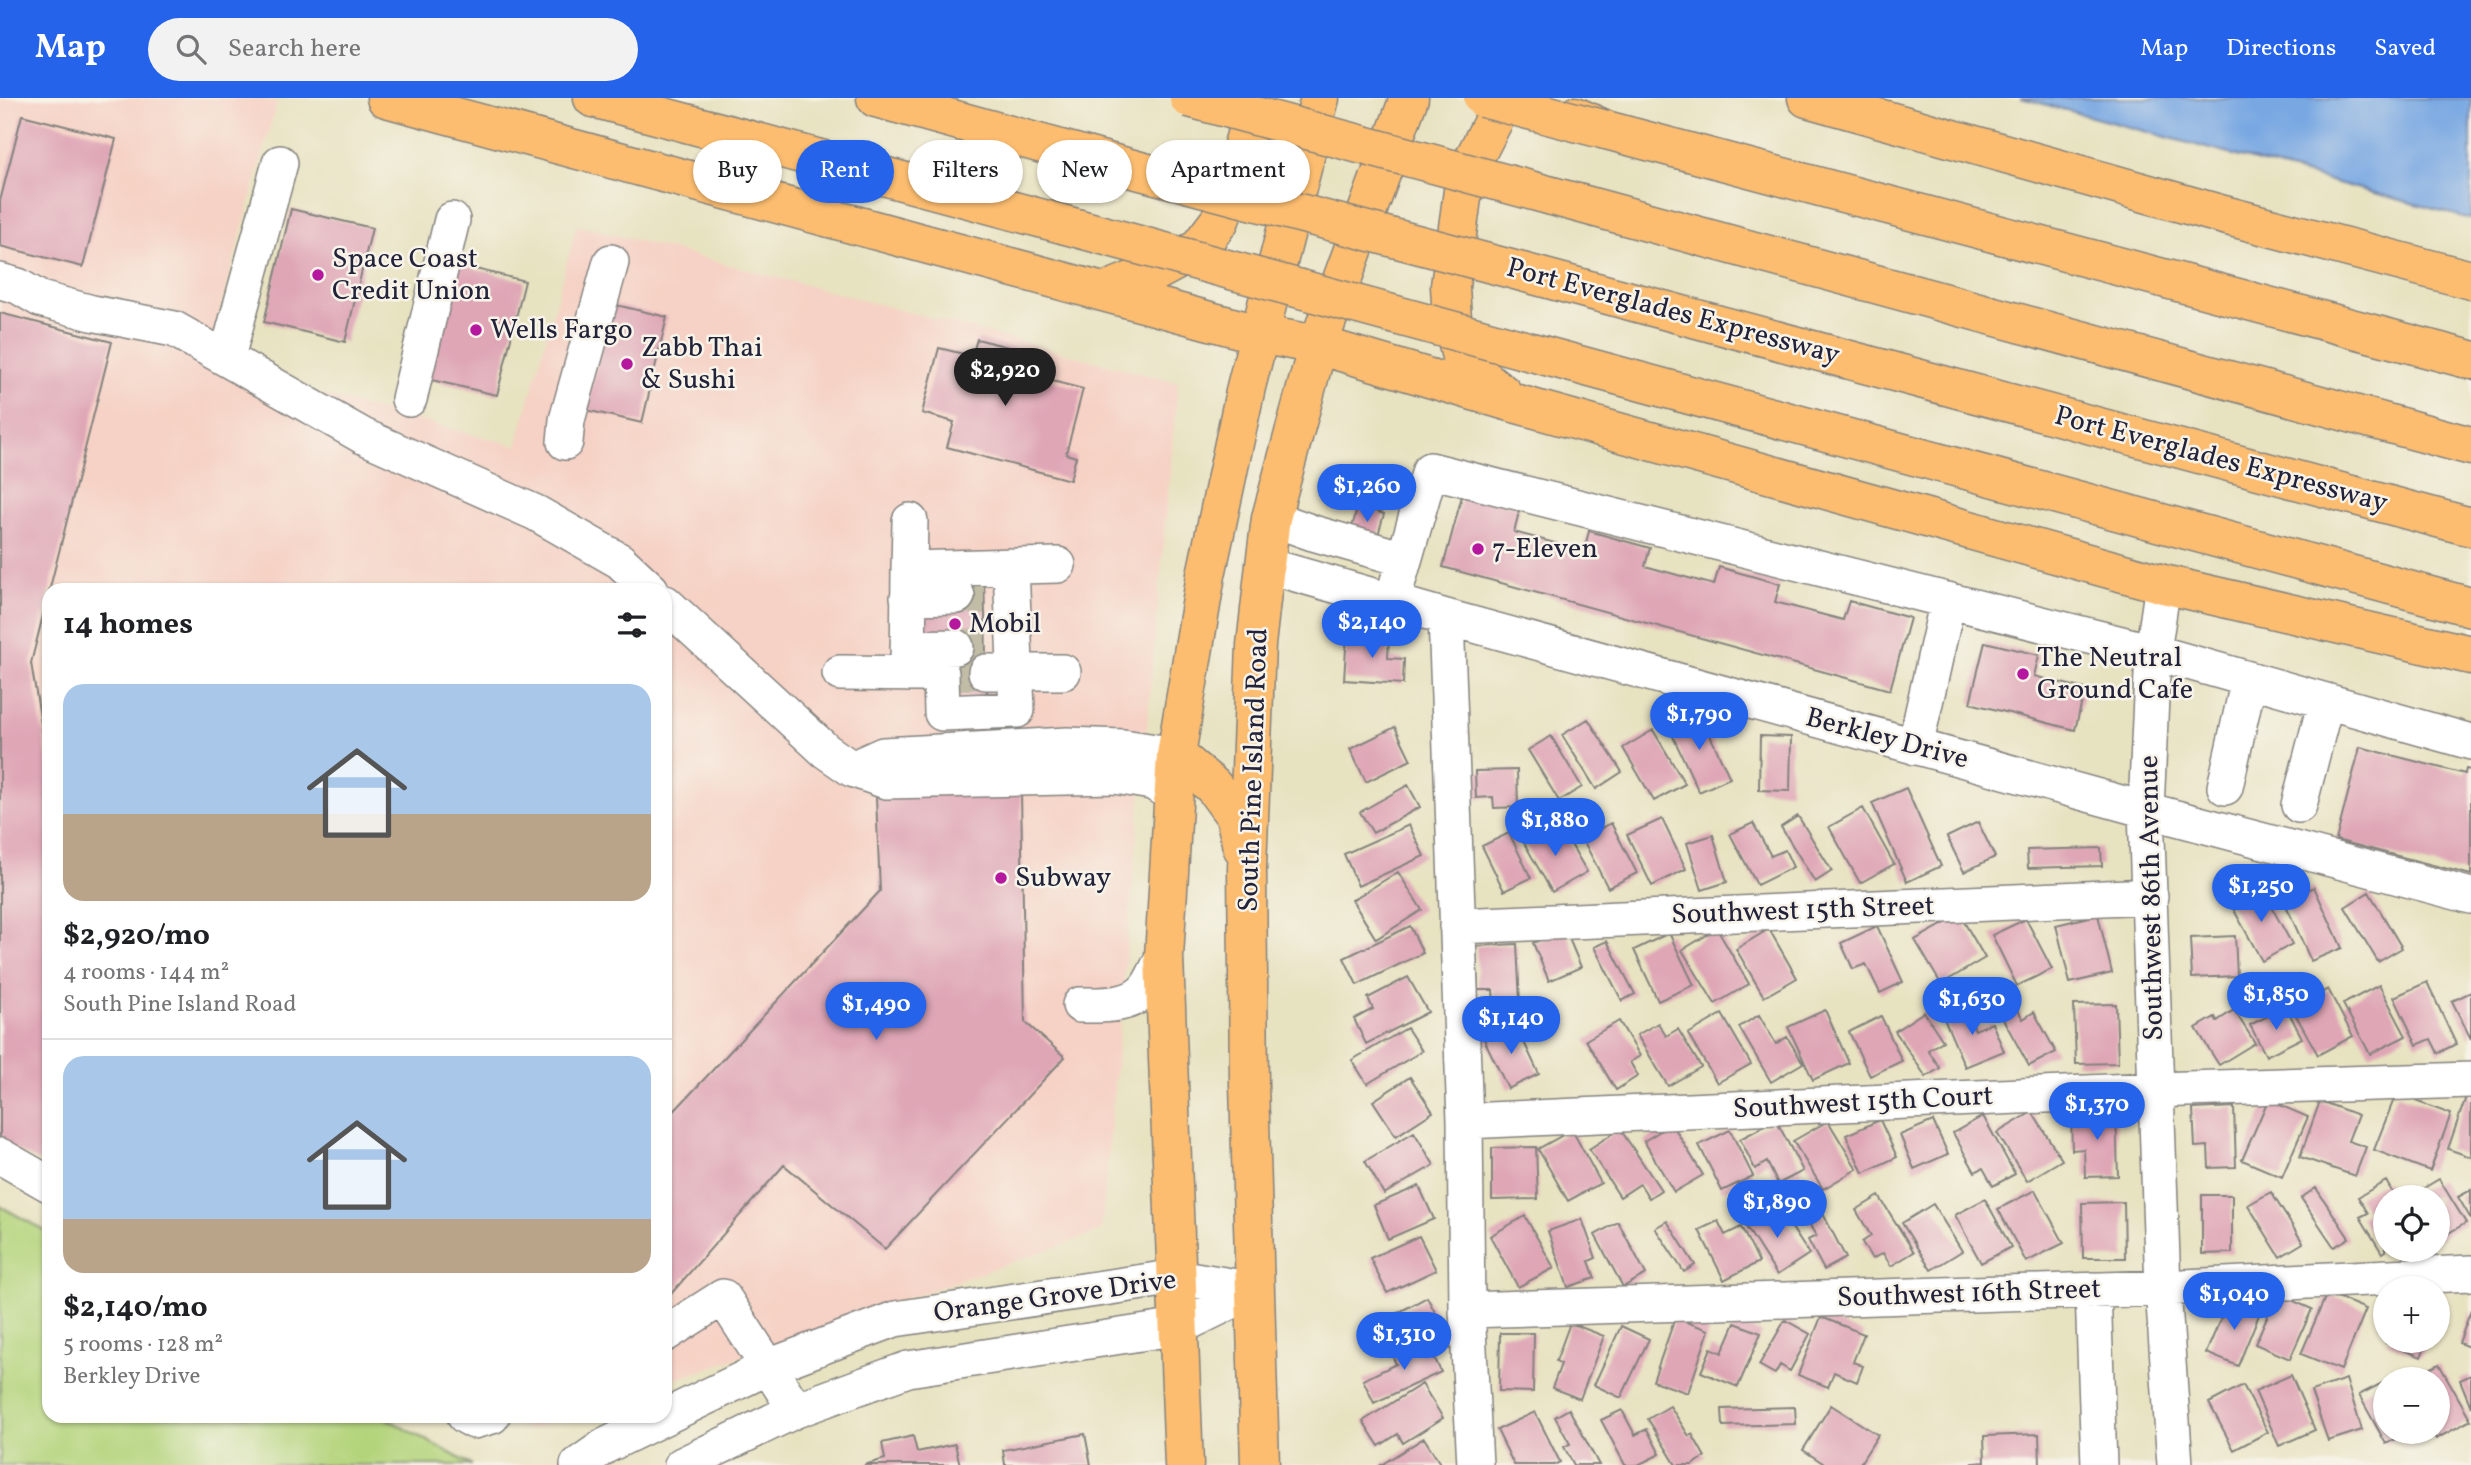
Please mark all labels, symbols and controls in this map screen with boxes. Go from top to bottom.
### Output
search box [148,18,638,81]
text: Map [35,26,106,72]
icon: search [172,30,210,68]
text: Search here [228,31,361,67]
text: Map [2140,32,2188,66]
text: Directions [2226,32,2336,66]
text: Saved [2374,32,2436,66]
chip: Buy [693,140,782,203]
chip: Rent [796,140,894,203]
chip: Filters [908,140,1023,203]
chip: New [1037,140,1132,203]
chip: Apartment [1146,140,1310,203]
place label: Space Coast Credit Union [332,240,491,311]
street label: Port Everglades Expressway [1502,249,1844,375]
marker: Space Coast Credit Union [310,267,326,283]
place label: Wells Fargo [490,311,633,350]
marker: Wells Fargo [468,322,484,338]
place label: Zabb Thai & Sushi [641,329,763,400]
pin: $2,920 [948,348,1062,408]
text: $2,920 [970,355,1040,387]
marker: Zabb Thai & Sushi [619,356,635,372]
street label: Port Everglades Expressway [2050,397,2392,523]
pin: $1,260 [1310,464,1424,524]
text: $1,260 [1333,471,1401,503]
place label: 7-Eleven [1492,530,1598,569]
marker: 7-Eleven [1470,541,1486,557]
pin: $2,140 [1315,601,1429,660]
text: 14 homes [63,604,193,646]
place label: Mobil [969,605,1041,644]
icon: filters [613,606,651,644]
text: $2,140 [1338,607,1406,639]
marker: Mobil [947,616,963,632]
street label: South Pine Island Road [1230,627,1278,913]
place label: The Neutral Ground Cafe [2037,639,2193,710]
marker: The Neutral Ground Cafe [2015,666,2031,682]
pin: $1,790 [1642,692,1756,752]
text: $1,790 [1666,699,1732,731]
street label: Berkley Drive [1801,699,1973,779]
icon: home [294,730,420,856]
street label: Southwest 86th Avenue [2130,755,2174,1041]
pin: $1,880 [1498,798,1612,858]
text: $1,880 [1521,805,1589,837]
place label: Subway [1015,859,1111,898]
pin: $1,250 [2204,864,2318,924]
marker: Subway [993,870,1009,886]
text: $1,250 [2228,871,2294,903]
street label: Southwest 15th Street [1671,887,1935,935]
text: $2,920/mo [63,915,210,957]
text: 4 rooms · 144 m² [63,957,229,989]
pin: $1,850 [2219,972,2333,1032]
pin: $1,630 [1915,978,2029,1037]
text: $1,850 [2243,979,2309,1011]
pin: $1,490 [819,982,933,1042]
text: $1,630 [1939,984,2005,1016]
text: South Pine Island Road [63,989,296,1021]
text: $1,490 [841,989,911,1021]
pin: $1,140 [1454,996,1568,1056]
text: $1,140 [1478,1003,1544,1035]
street label: Southwest 15th Court [1732,1077,1994,1129]
pin: $1,370 [2040,1082,2154,1142]
text: $1,370 [2065,1089,2129,1121]
icon: home [294,1102,420,1228]
pin: $1,890 [1720,1180,1834,1240]
map controls [2373,1185,2450,1444]
button: locate [2373,1185,2450,1262]
text: $1,890 [1743,1187,1811,1219]
street label: Orange Grove Drive [931,1261,1179,1333]
street label: Southwest 16th Street [1836,1270,2102,1318]
pin: $1,040 [2177,1272,2291,1332]
button: + [2373,1276,2450,1353]
text: $1,040 [2199,1279,2269,1311]
text: $2,140/mo [63,1287,208,1329]
pin: $1,310 [1347,1312,1461,1372]
text: $1,310 [1372,1319,1436,1351]
text: 5 rooms · 128 m² [63,1329,223,1361]
text: Berkley Drive [63,1361,200,1393]
button: − [2373,1367,2450,1444]

